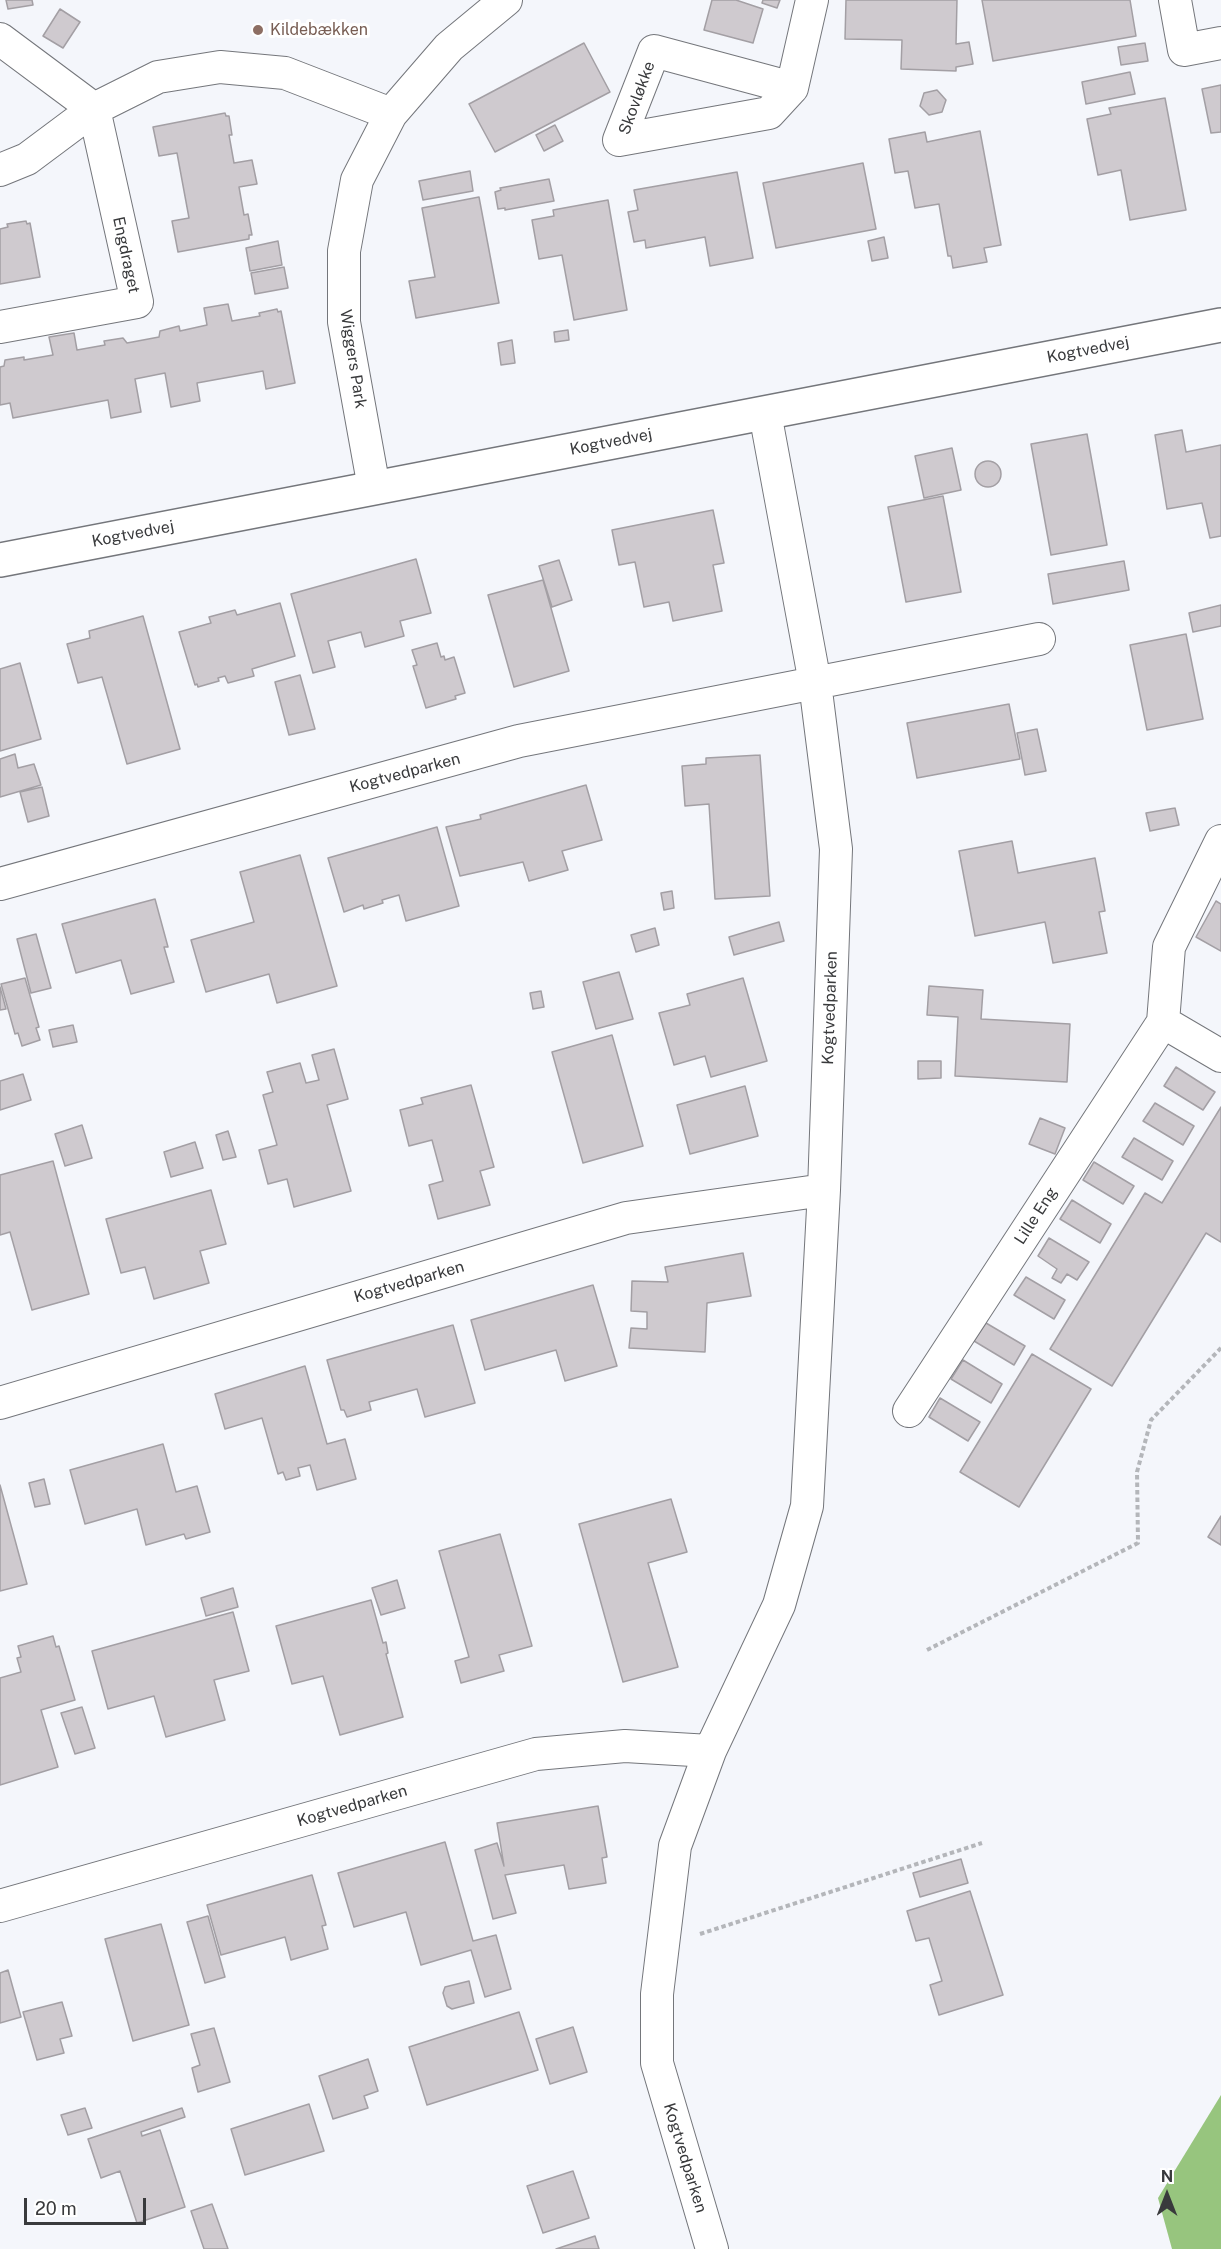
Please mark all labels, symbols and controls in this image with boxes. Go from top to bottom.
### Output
place label: Kildebækken [270,20,368,40]
marker: Kildebækken [251,23,265,37]
street label: Skovløkke [615,59,659,137]
street label: Engdraget [109,215,143,295]
street label: Wiggers Park [336,308,370,410]
street label: Kogtvedvej [1045,333,1131,367]
street label: Kogtvedvej [568,425,654,459]
street label: Kogtvedvej [90,517,176,551]
street label: Kogtvedparken [348,749,462,797]
street label: Kogtvedparken [818,951,842,1065]
street label: Lille Eng [1010,1184,1062,1248]
street label: Kogtvedparken [352,1257,466,1307]
street label: Kogtvedparken [295,1781,409,1831]
street label: Kogtvedparken [659,2101,711,2215]
north arrow [1137,2165,1197,2225]
text: N [1161,2167,1173,2186]
scale bar [27,2186,148,2224]
text: 20 m [35,2198,77,2219]

